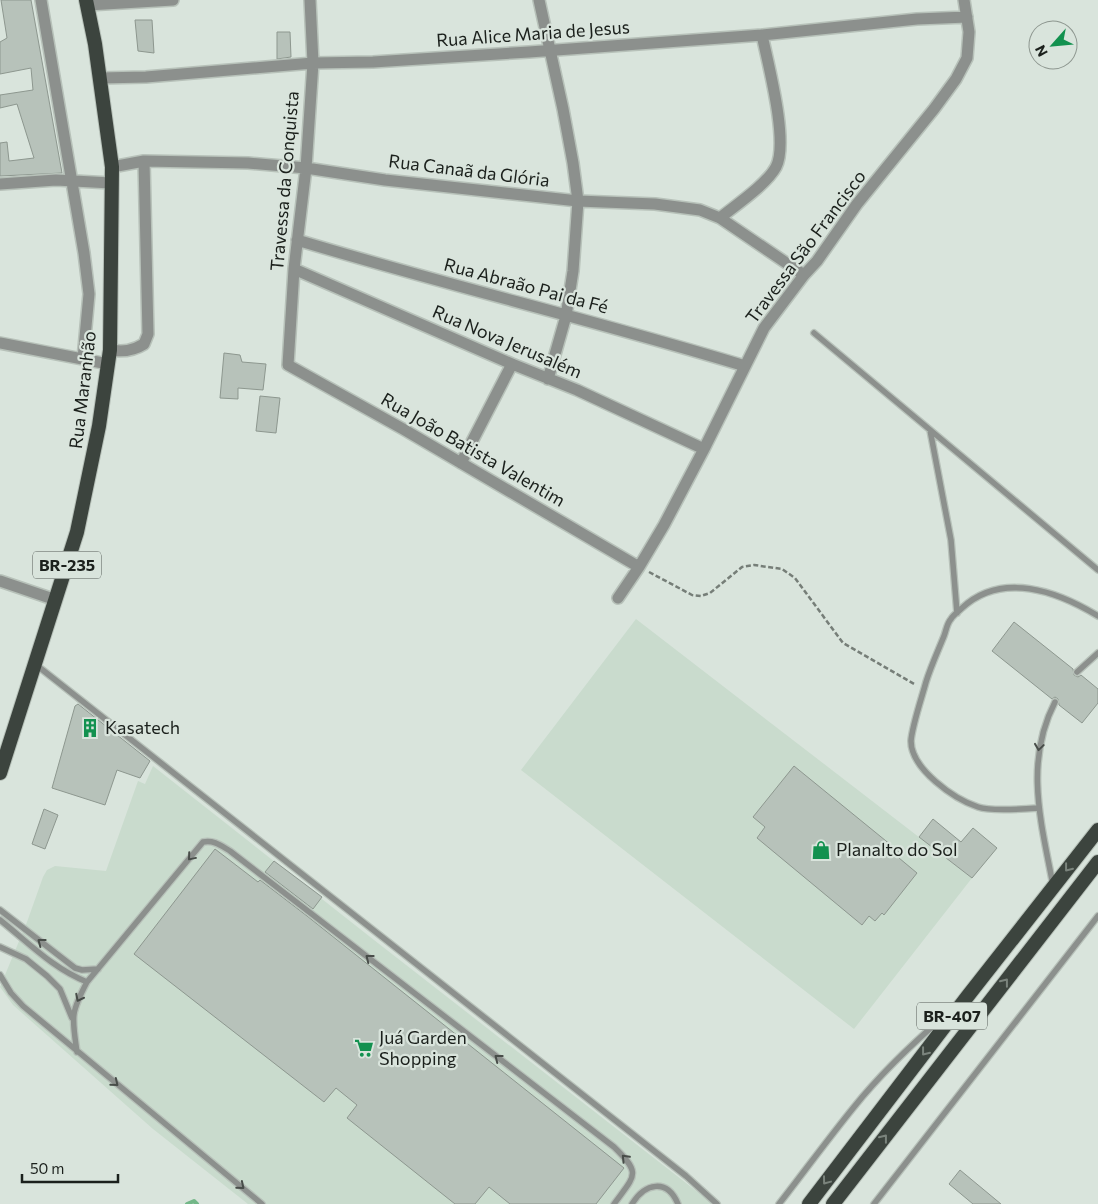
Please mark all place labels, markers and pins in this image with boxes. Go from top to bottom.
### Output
place label: Kasatech [105,716,180,738]
building icon: Kasatech [79,717,101,739]
place label: Planalto do Sol [836,838,958,860]
shop icon: Planalto do Sol [810,839,832,861]
place label: Juá Garden Shopping [379,1026,467,1069]
supermarket icon: Juá Garden Shopping [353,1037,375,1059]

